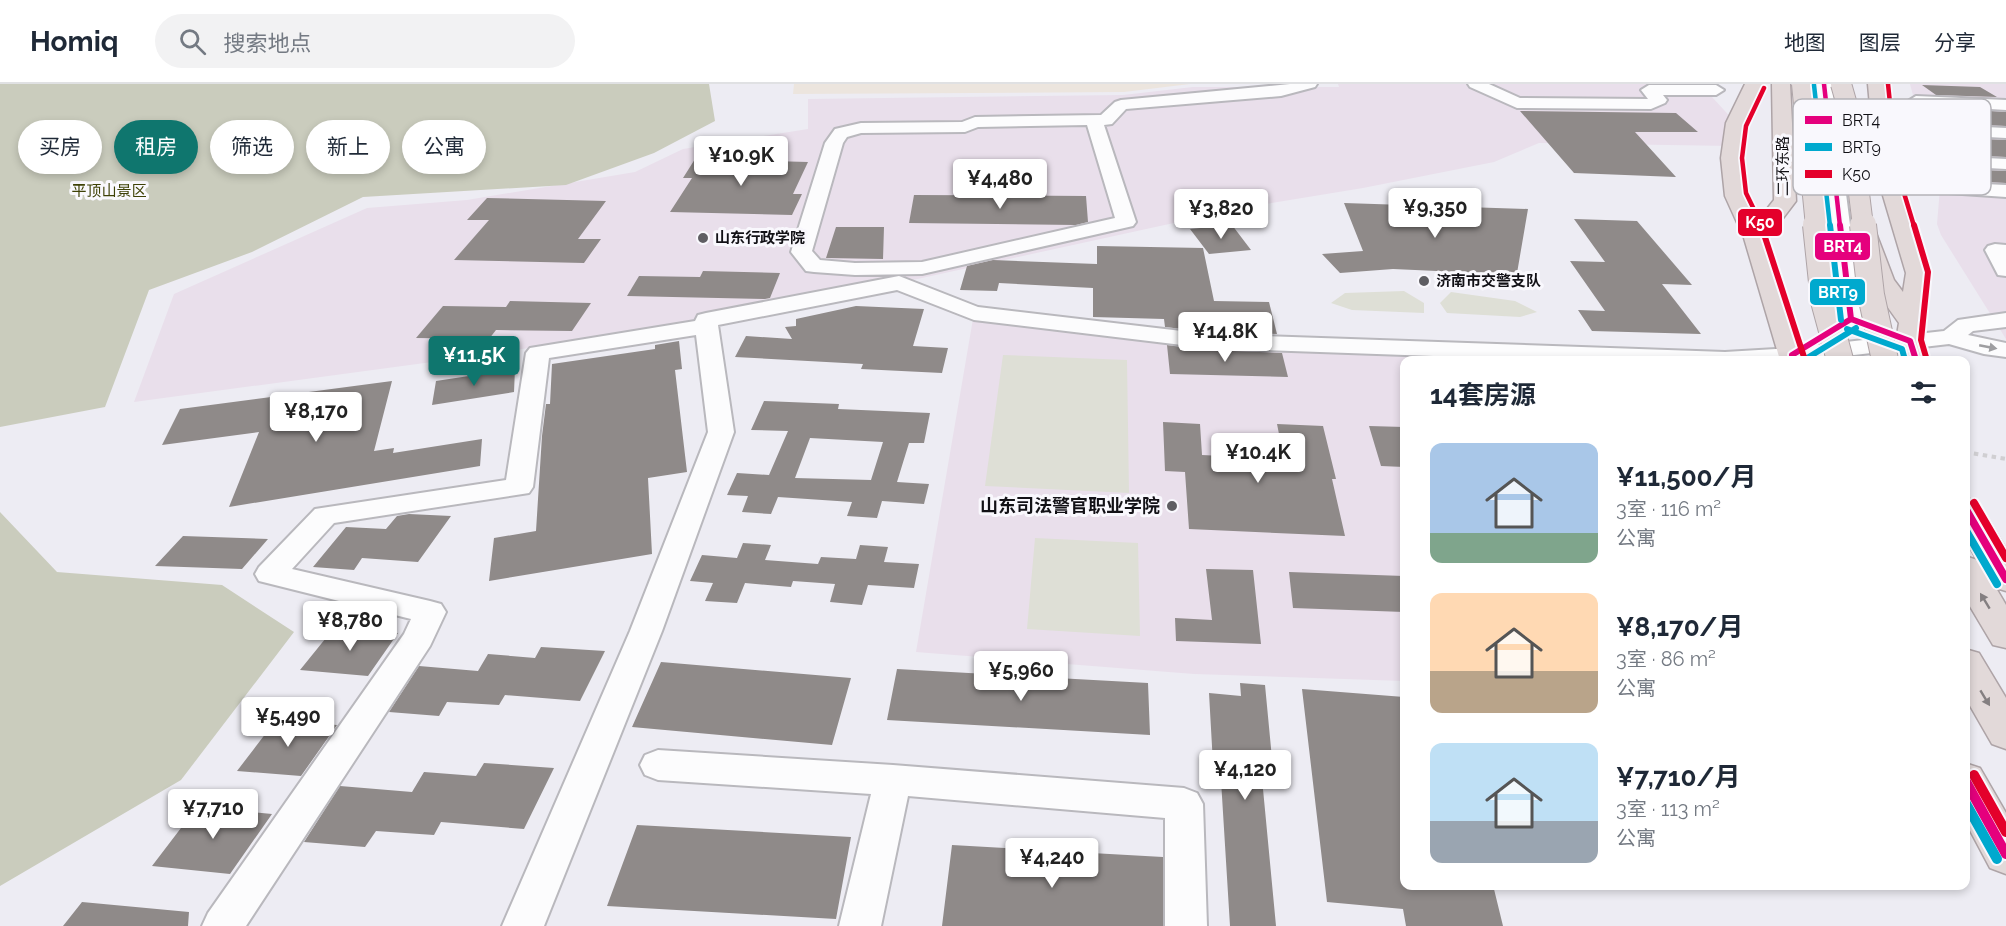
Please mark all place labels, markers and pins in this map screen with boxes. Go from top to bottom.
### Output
pin: ¥10.9K [692,136,790,187]
pin: ¥4,480 [951,159,1049,210]
pin: ¥9,350 [1386,188,1484,239]
pin: ¥3,820 [1172,189,1270,240]
place label: 山东行政学院 [715,229,805,247]
marker: 山东行政学院 [696,231,710,245]
place label: 济南市交警支队 [1436,272,1541,290]
marker: 济南市交警支队 [1417,274,1431,288]
pin: ¥14.8K [1176,312,1274,363]
pin: ¥11.5K [425,336,523,387]
pin: ¥8,170 [267,392,365,443]
pin: ¥10.4K [1209,433,1307,484]
place label: 山东司法警官职业学院 [980,495,1160,516]
marker: 山东司法警官职业学院 [1165,499,1179,513]
pin: ¥8,780 [301,601,399,652]
pin: ¥5,960 [972,651,1070,702]
pin: ¥5,490 [239,697,337,748]
pin: ¥4,120 [1196,750,1294,801]
pin: ¥7,710 [164,789,262,840]
pin: ¥4,240 [1003,838,1101,889]

